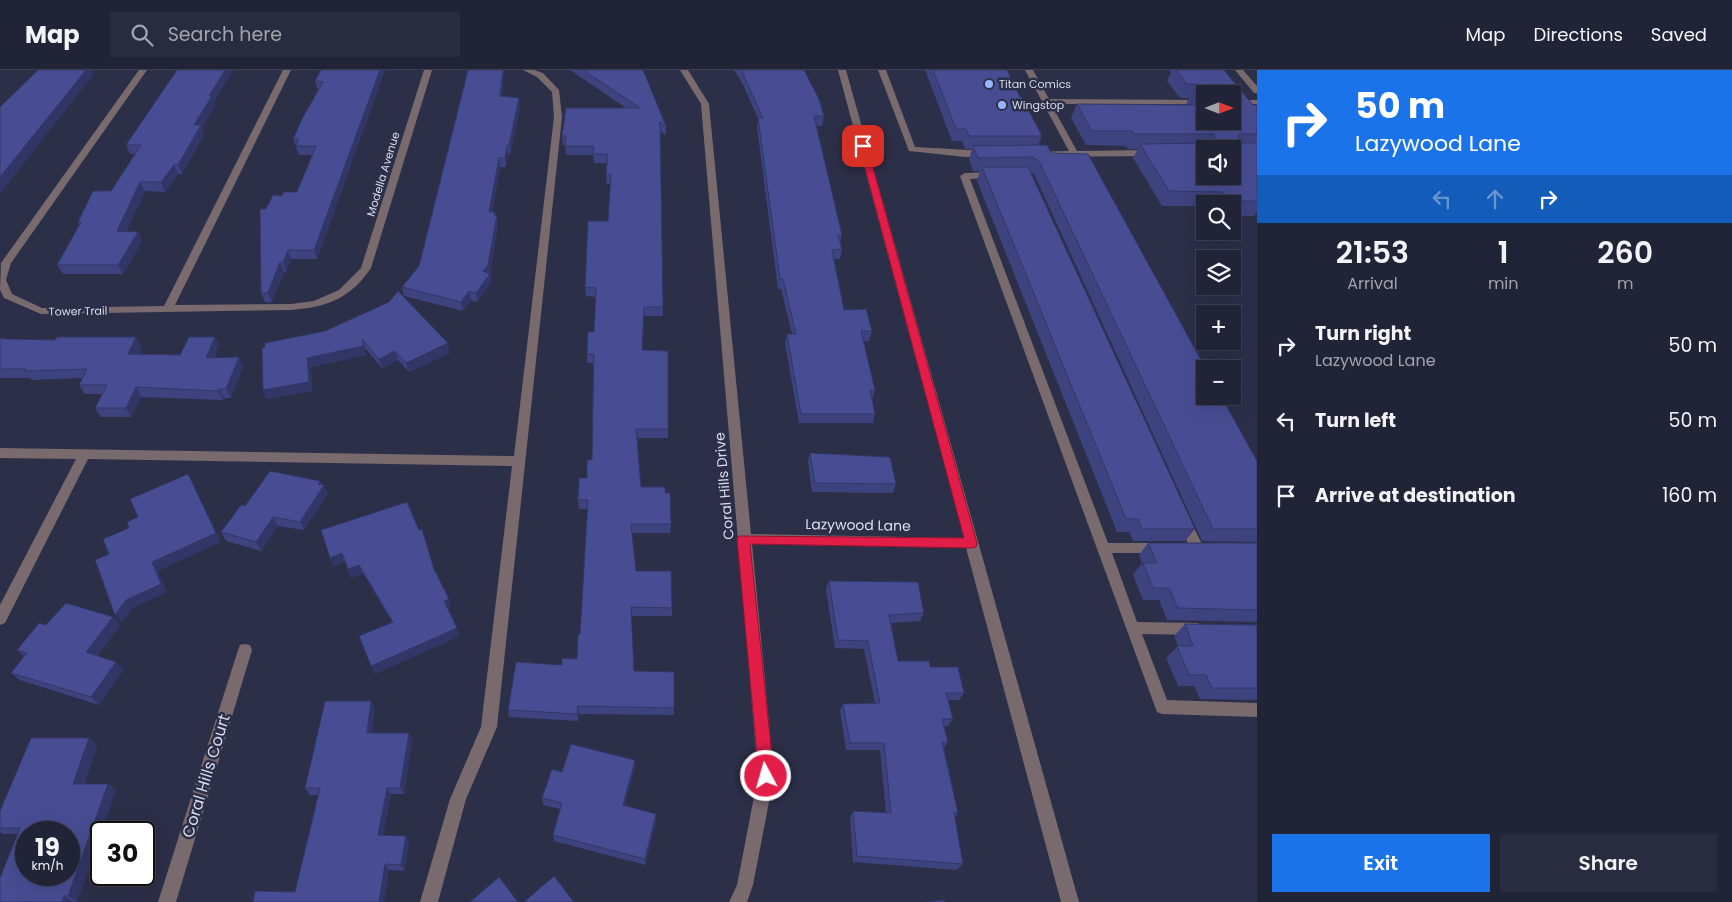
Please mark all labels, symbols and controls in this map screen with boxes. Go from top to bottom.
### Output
search box [110,12,460,57]
text: Map [25,18,80,51]
icon: search [128,21,156,49]
text: Search here [168,21,282,48]
text: Map [1466,22,1505,47]
text: Directions [1533,22,1623,47]
text: Saved [1651,22,1707,47]
place label: Titan Comics [999,76,1071,92]
marker: Titan Comics [983,78,995,90]
text: 50 m [1355,81,1445,130]
north arrow [1196,85,1241,130]
map controls [1196,85,1241,405]
icon: right [1272,90,1337,155]
place label: Wingstop [1012,97,1064,113]
marker: Wingstop [996,99,1008,111]
pin [842,125,884,167]
text: Lazywood Lane [1355,128,1521,159]
street label: Modella Avenue [363,129,404,218]
icon: arrive [849,132,877,160]
button: sound [1196,140,1241,185]
icon: left [1428,185,1456,213]
icon: ahead [1481,185,1509,213]
icon: right [1534,185,1562,213]
button: search [1196,195,1241,240]
text: 21:53 [1336,231,1409,274]
text: 1 [1498,231,1509,274]
text: 260 [1597,231,1653,274]
button: layers [1196,250,1241,295]
text: Arrival [1347,272,1398,295]
text: min [1488,272,1519,295]
text: m [1617,272,1634,295]
street label: Tower Trail [48,302,108,320]
button: + [1196,305,1241,350]
text: Turn right [1315,320,1411,347]
icon: right [1272,332,1300,360]
text: 50 m [1668,332,1717,359]
text: Lazywood Lane [1315,349,1436,372]
button: − [1196,360,1241,405]
icon: left [1272,407,1300,435]
text: Turn left [1315,407,1396,434]
text: 50 m [1668,407,1717,434]
street label: Coral Hills Drive [709,431,739,541]
icon: arrive [1272,482,1300,510]
text: Arrive at destination [1315,482,1516,509]
text: 160 m [1662,482,1717,509]
street label: Lazywood Lane [805,514,911,536]
street label: Coral Hills Court [176,711,236,840]
position arrow [739,749,791,801]
speed limit sign: 30 [90,821,155,886]
text: 19 [35,830,60,865]
button: Exit [1272,834,1490,892]
button: Share [1500,834,1717,892]
text: km/h [32,857,63,874]

